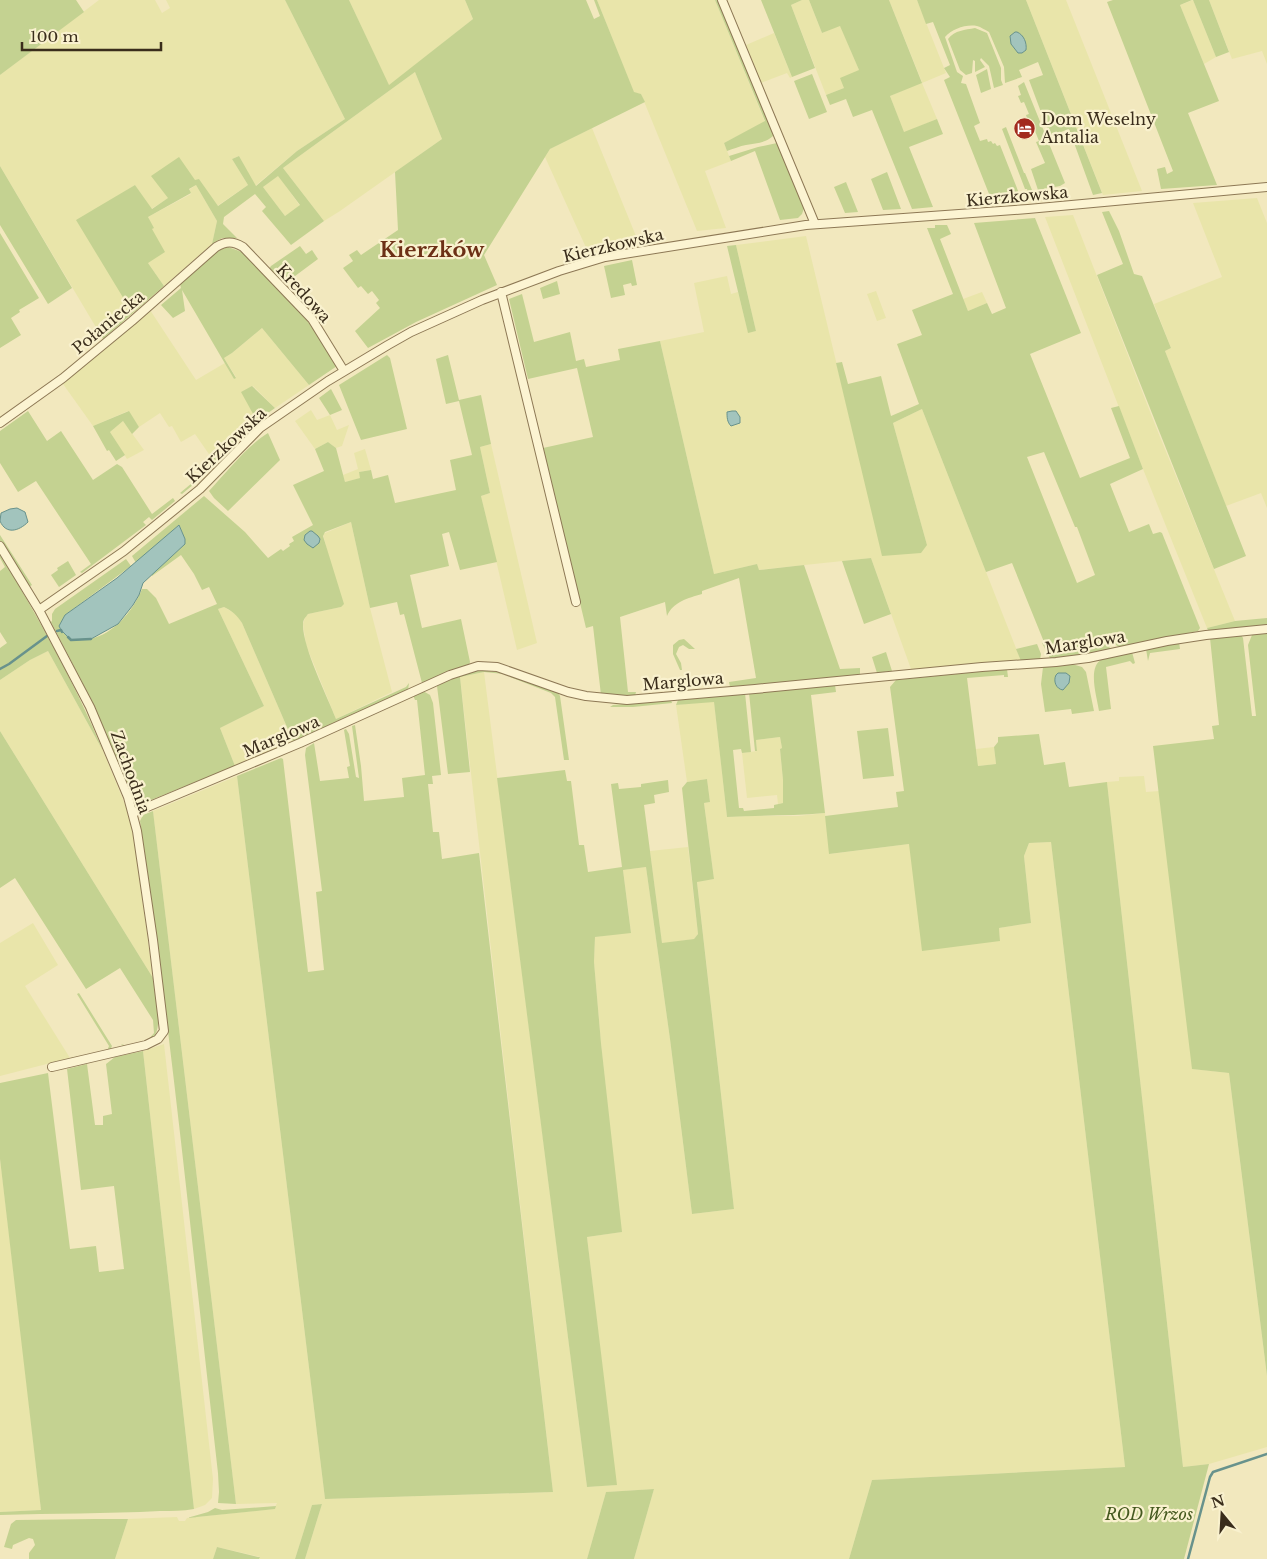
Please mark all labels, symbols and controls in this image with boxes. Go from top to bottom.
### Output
scale bar [22,20,161,52]
text: 100 m [30,27,79,46]
place label: Dom Weselny Antalia [1040,109,1157,147]
hotel icon: Dom Weselny Antalia [1013,116,1037,140]
street label: Kierzkowska [965,182,1069,210]
street label: Kierzkowska [561,224,665,266]
district label: Kierzków [379,237,485,263]
street label: Kredowa [272,259,336,327]
street label: Połaniecka [68,286,148,358]
street label: Kierzkowska [182,403,270,487]
street label: Marglowa [1043,626,1127,658]
street label: Marglowa [642,667,724,695]
street label: Marglowa [240,711,322,761]
street label: Zachodnia [107,728,155,817]
north arrow [1197,1489,1247,1539]
text: N [1209,1491,1227,1512]
park label: ROD Wrzos [1104,1504,1193,1524]

